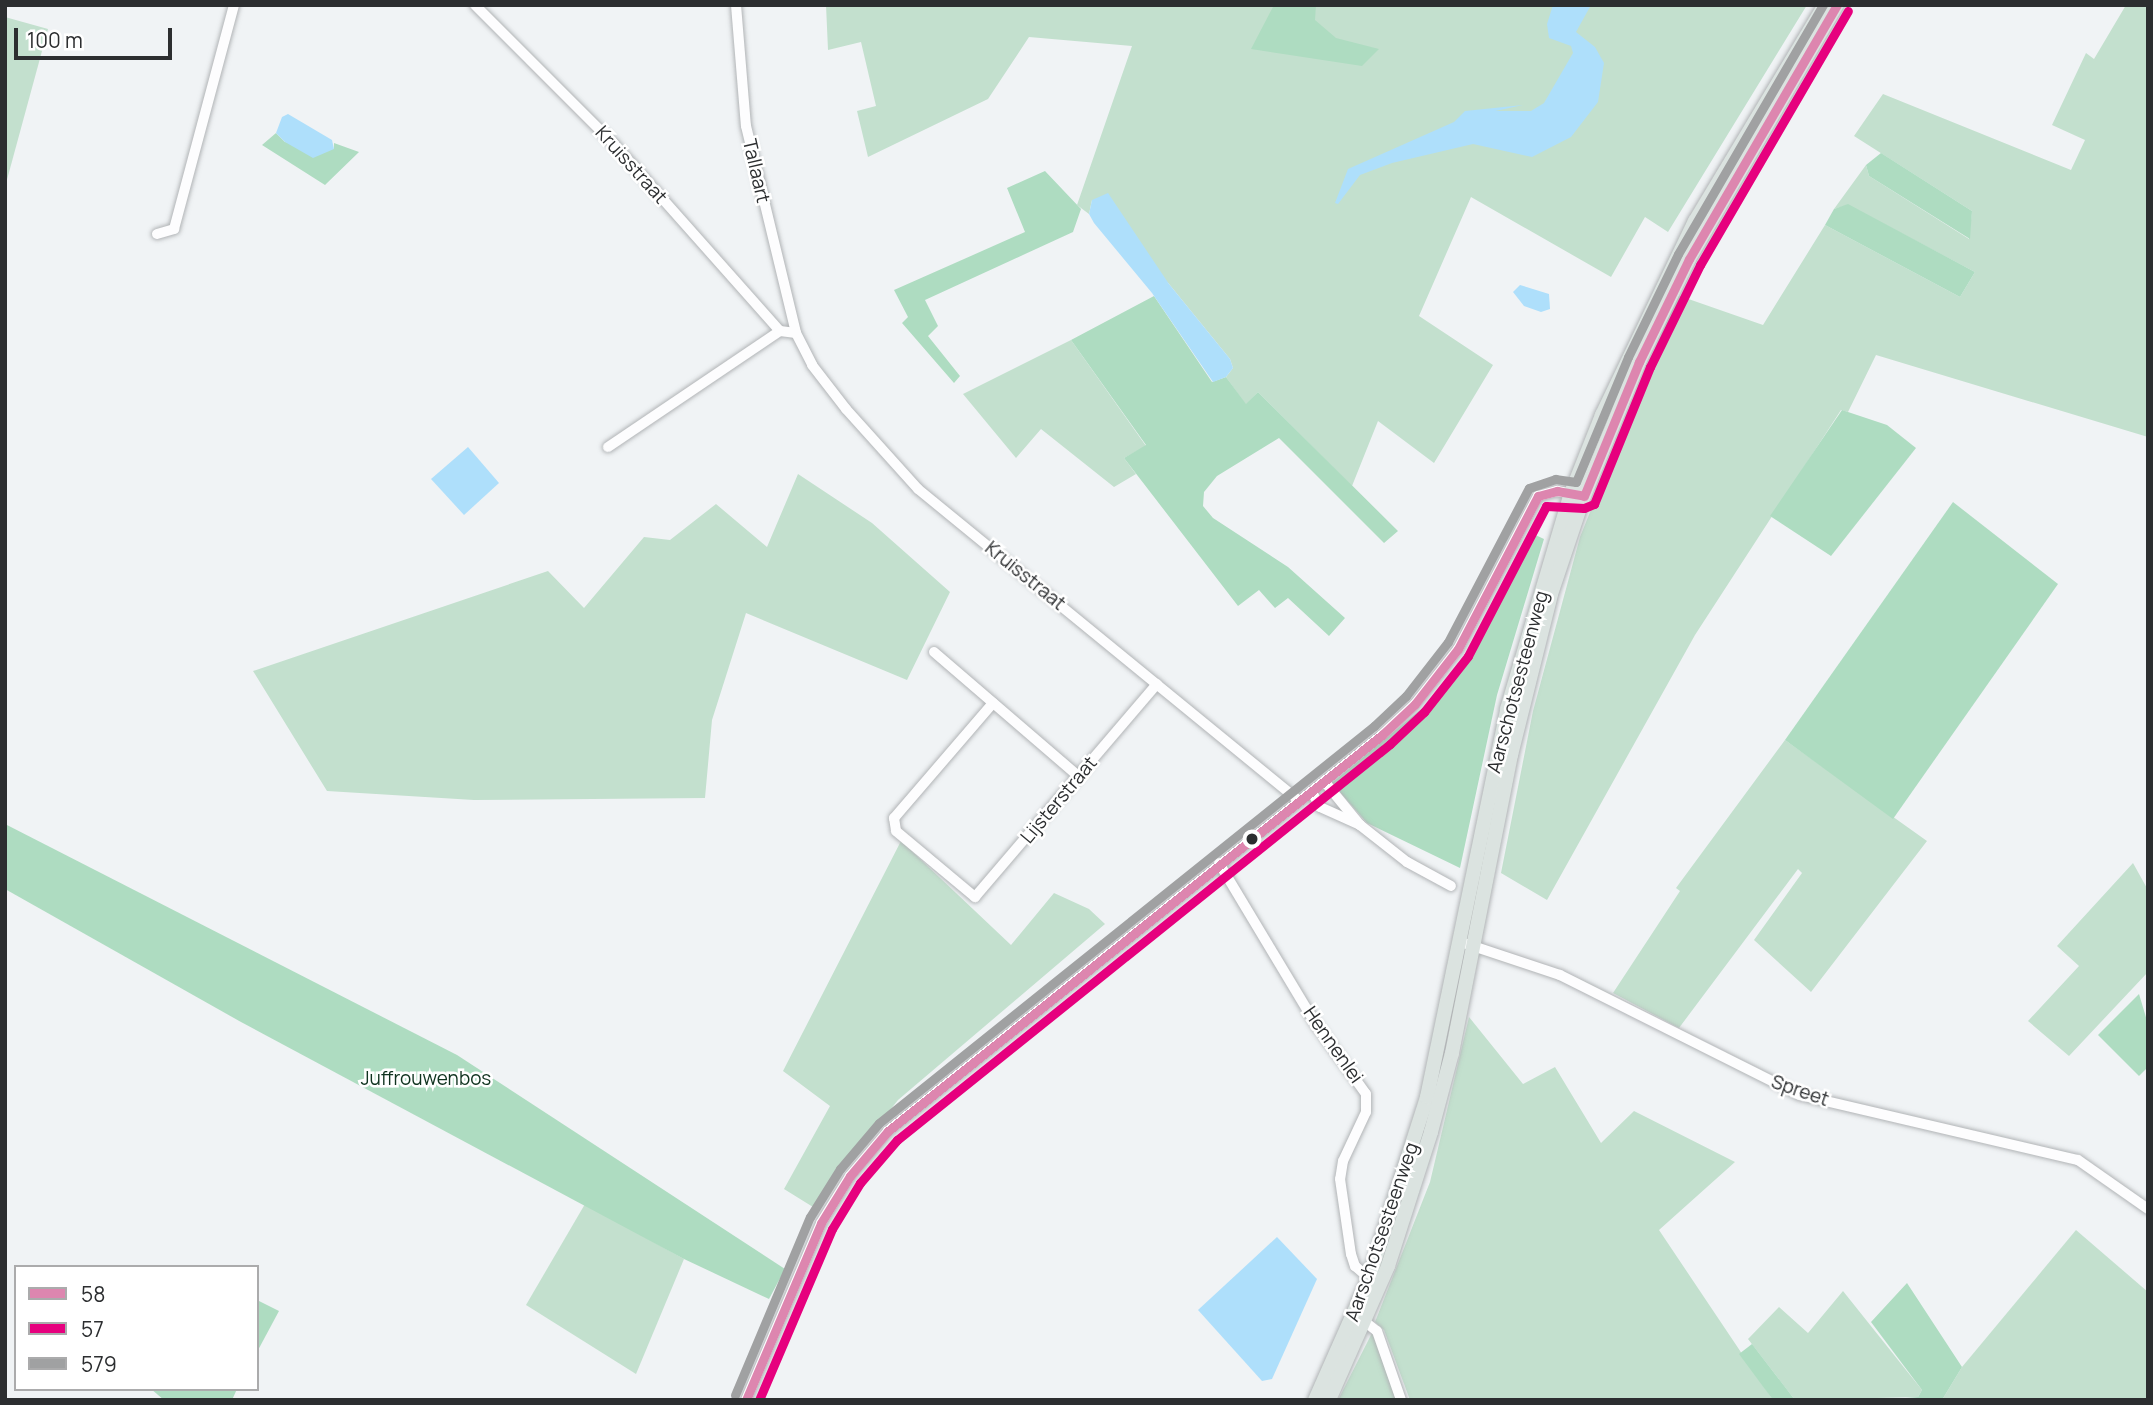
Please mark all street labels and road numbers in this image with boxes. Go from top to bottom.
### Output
street label: Kruisstraat [590,121,672,209]
street label: Tallaart [738,137,774,205]
street label: Kruisstraat [980,537,1070,615]
street label: Aarschotsesteenweg [1483,588,1553,776]
street label: Lijsterstraat [1016,752,1102,848]
street label: Hennenlei [1298,1002,1368,1088]
street label: Spreet [1768,1071,1832,1111]
street label: Aarschotsesteenweg [1341,1140,1423,1324]

